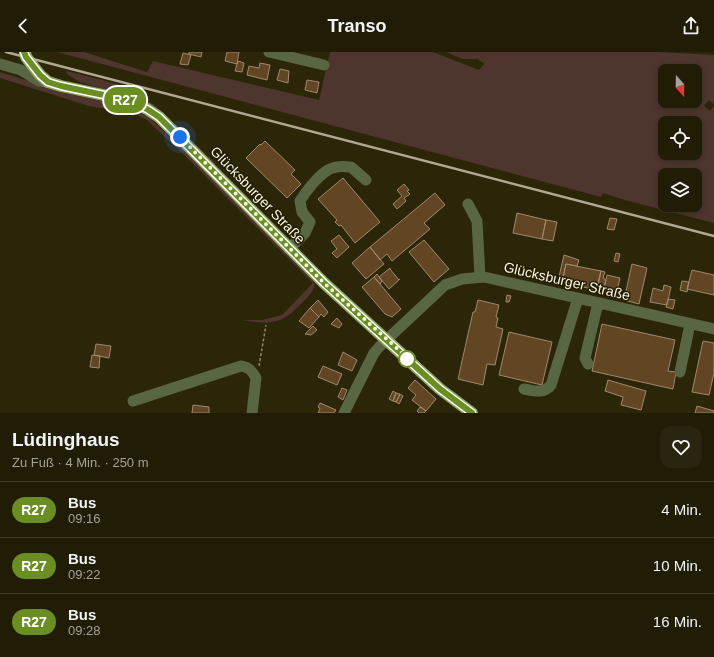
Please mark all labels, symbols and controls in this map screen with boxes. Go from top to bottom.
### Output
icon: back [12,15,34,37]
icon: share [680,15,702,37]
text: Transo [327,16,387,36]
north arrow [658,64,702,108]
map controls [658,64,702,212]
line badge: R27 [102,87,148,113]
text: R27 [112,92,138,108]
button: locate [658,116,702,160]
your location [170,127,190,147]
street label: Glücksburger Straße [207,143,309,247]
button: layers [658,168,702,212]
street label: Glücksburger Straße [502,259,632,303]
unlabelled marker [398,350,416,368]
button: heart [660,426,702,468]
text: Lüdinghaus [12,429,120,450]
text: Zu Fuß · 4 Min. · 250 m [12,455,149,470]
text: Bus [68,494,96,511]
text: 4 Min. [661,501,702,518]
text: R27 [21,502,47,518]
text: 09:16 [68,511,101,526]
text: Bus [68,550,96,567]
text: 10 Min. [653,557,702,574]
text: R27 [21,558,47,574]
text: 09:22 [68,567,101,582]
text: Bus [68,606,96,623]
text: 16 Min. [653,613,702,630]
text: R27 [21,614,47,630]
text: 09:28 [68,623,101,638]

